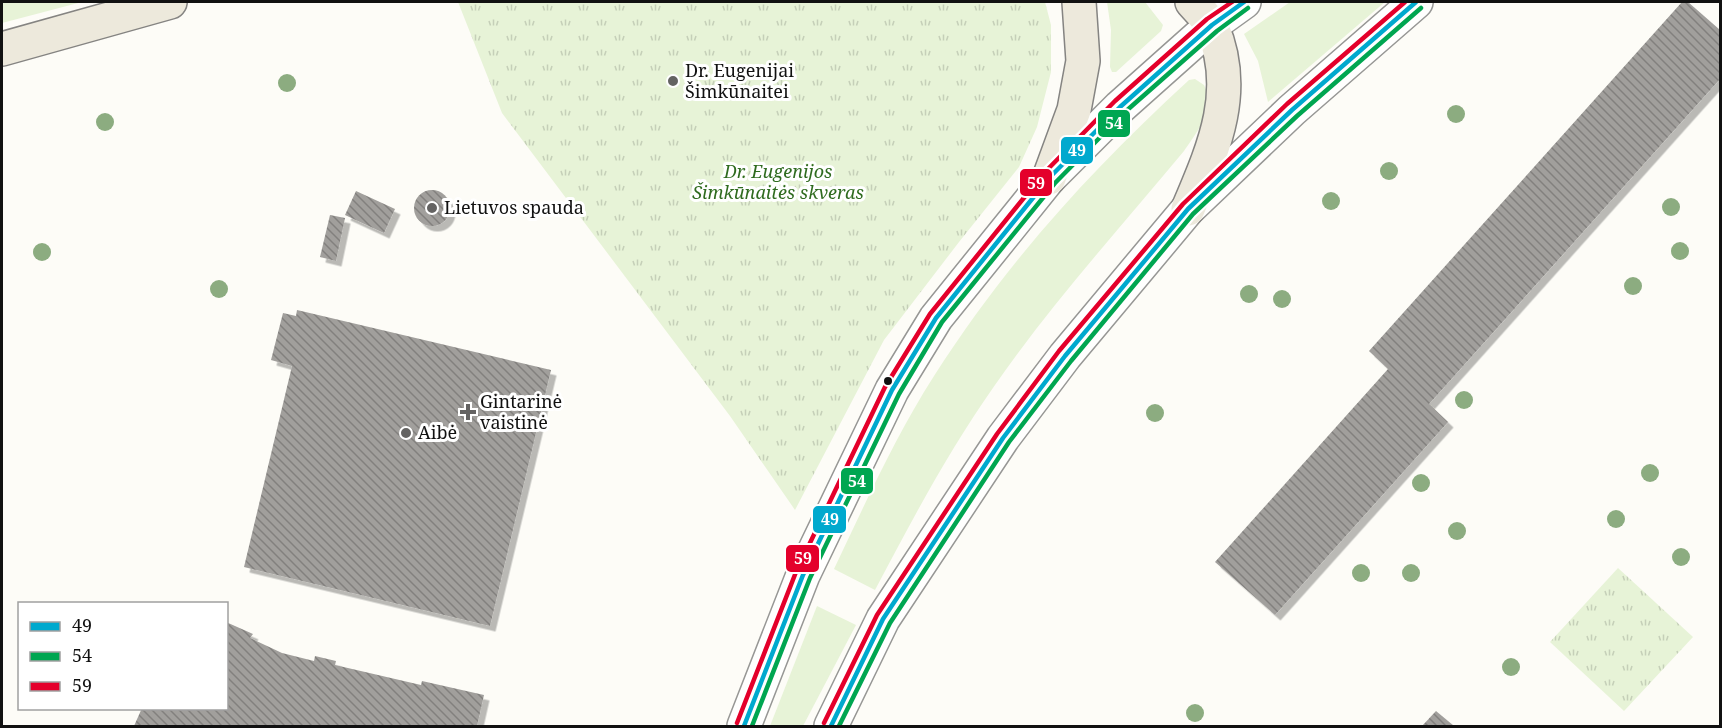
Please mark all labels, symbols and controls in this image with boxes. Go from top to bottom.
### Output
place label: Dr. Eugenijai Šimkūnaitei [685,58,794,103]
marker: Dr. Eugenijai Šimkūnaitei [666,74,680,88]
line badge: 54 [1097,109,1131,138]
text: 54 [1105,112,1123,134]
line badge: 49 [1060,136,1094,165]
text: 49 [1068,139,1086,161]
park label: Dr. Eugenijos Šimkūnaitės skveras [692,159,864,204]
line badge: 59 [1019,168,1053,197]
text: 59 [1027,172,1045,194]
place label: Lietuvos spauda [444,195,584,219]
marker: Lietuvos spauda [425,201,439,215]
unlabelled marker [882,375,894,387]
place label: Gintarinė vaistinė [480,389,562,434]
marker: Gintarinė vaistinė [461,405,475,419]
place label: Aibė [418,420,457,444]
marker: Aibė [399,426,413,440]
line badge: 54 [840,467,874,495]
text: 54 [848,470,866,492]
line badge: 49 [812,505,847,534]
text: 49 [821,508,839,530]
line badge: 59 [785,544,820,573]
text: 59 [794,547,812,569]
legend [18,602,228,710]
text: 49 [72,613,92,637]
text: 54 [72,643,92,667]
text: 59 [72,673,92,697]

